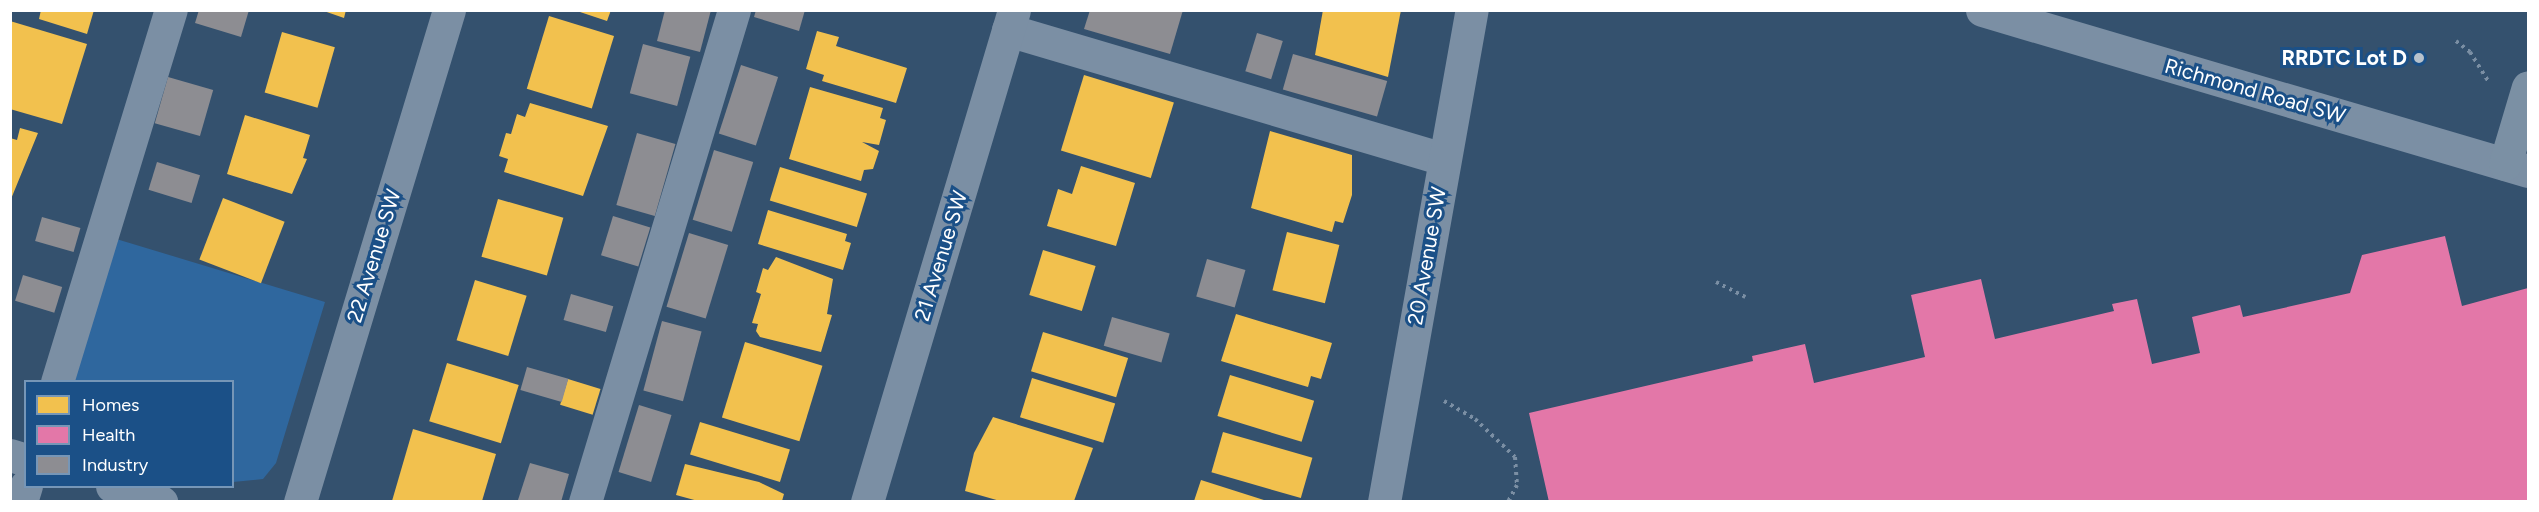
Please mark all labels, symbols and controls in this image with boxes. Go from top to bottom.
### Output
place label: RRDTC Lot D [2282,45,2407,71]
marker: RRDTC Lot D [2412,51,2426,65]
street label: Richmond Road SW [2162,53,2348,129]
street label: 20 Avenue SW [1402,185,1452,327]
street label: 22 Avenue SW [342,186,406,326]
street label: 21 Avenue SW [909,188,973,324]
legend [24,380,234,488]
text: Homes [82,394,140,416]
text: Health [82,424,135,446]
text: Industry [82,454,148,476]

